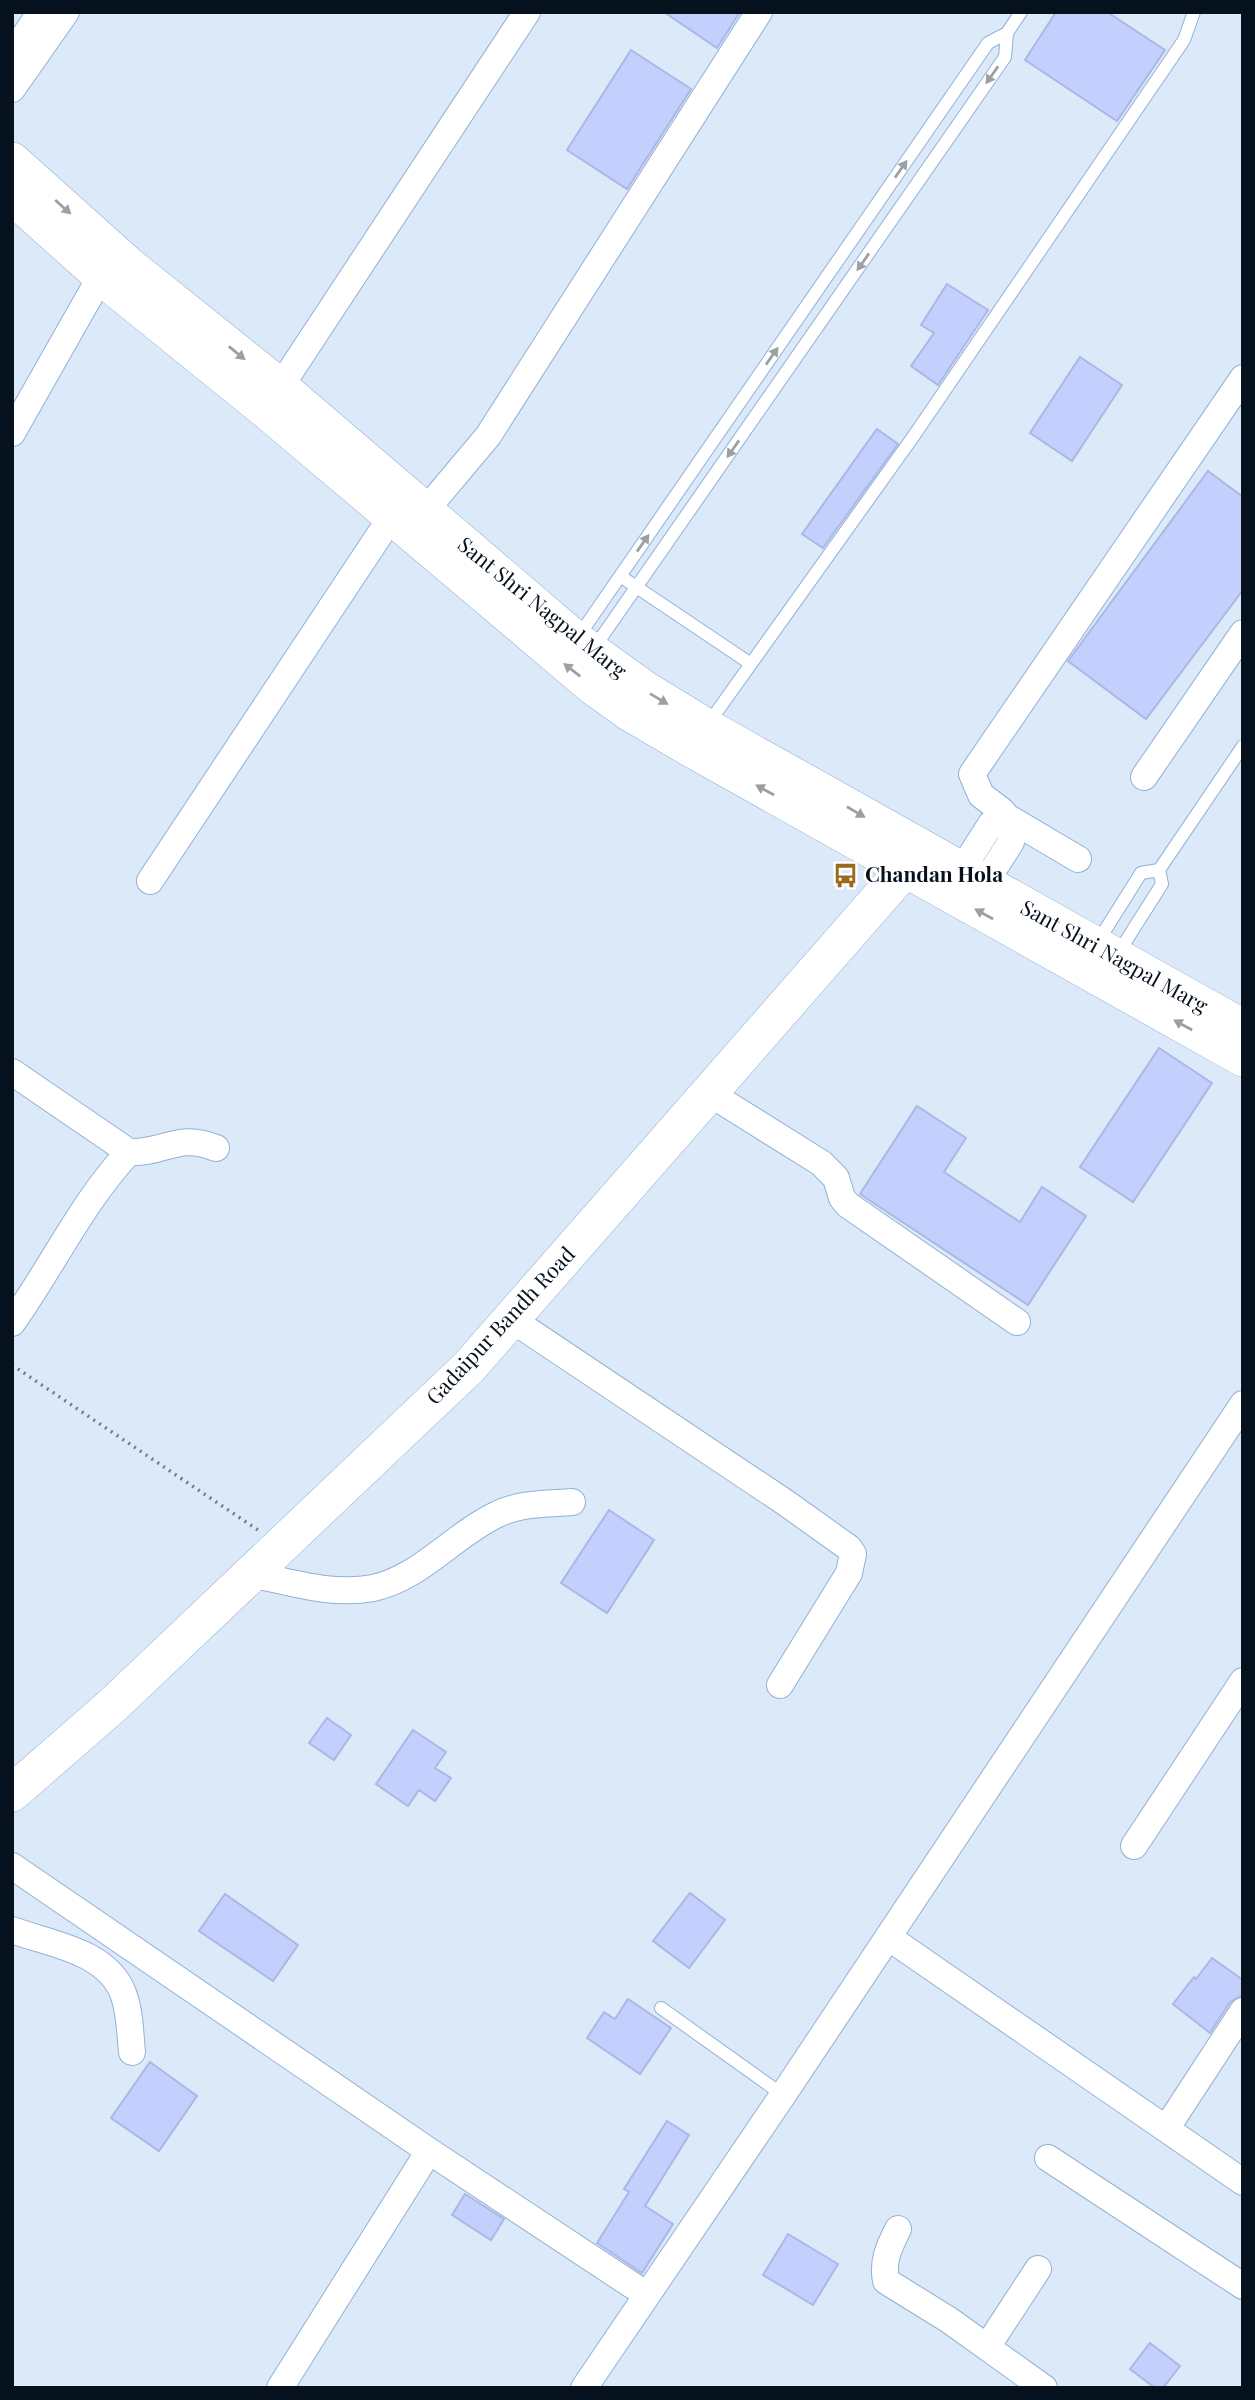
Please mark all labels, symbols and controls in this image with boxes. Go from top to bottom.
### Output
one-way arrow [985,66,999,84]
one-way arrow [894,160,908,178]
one-way arrow [54,199,72,215]
one-way arrow [856,252,869,272]
one-way arrow [229,345,246,360]
one-way arrow [765,347,779,365]
one-way arrow [726,440,740,458]
street label: Sant Shri Nagpal Marg [453,529,634,683]
one-way arrow [636,534,649,553]
one-way arrow [563,664,581,678]
one-way arrow [650,692,669,705]
one-way arrow [755,784,775,796]
one-way arrow [847,806,866,818]
place label: Chandan Hola [865,859,1003,887]
bus stop icon: Chandan Hola [831,861,859,889]
street label: Sant Shri Nagpal Marg [1016,892,1214,1018]
one-way arrow [975,908,994,920]
one-way arrow [1173,1019,1193,1031]
street label: Gadaipur Bandh Road [419,1240,580,1410]

